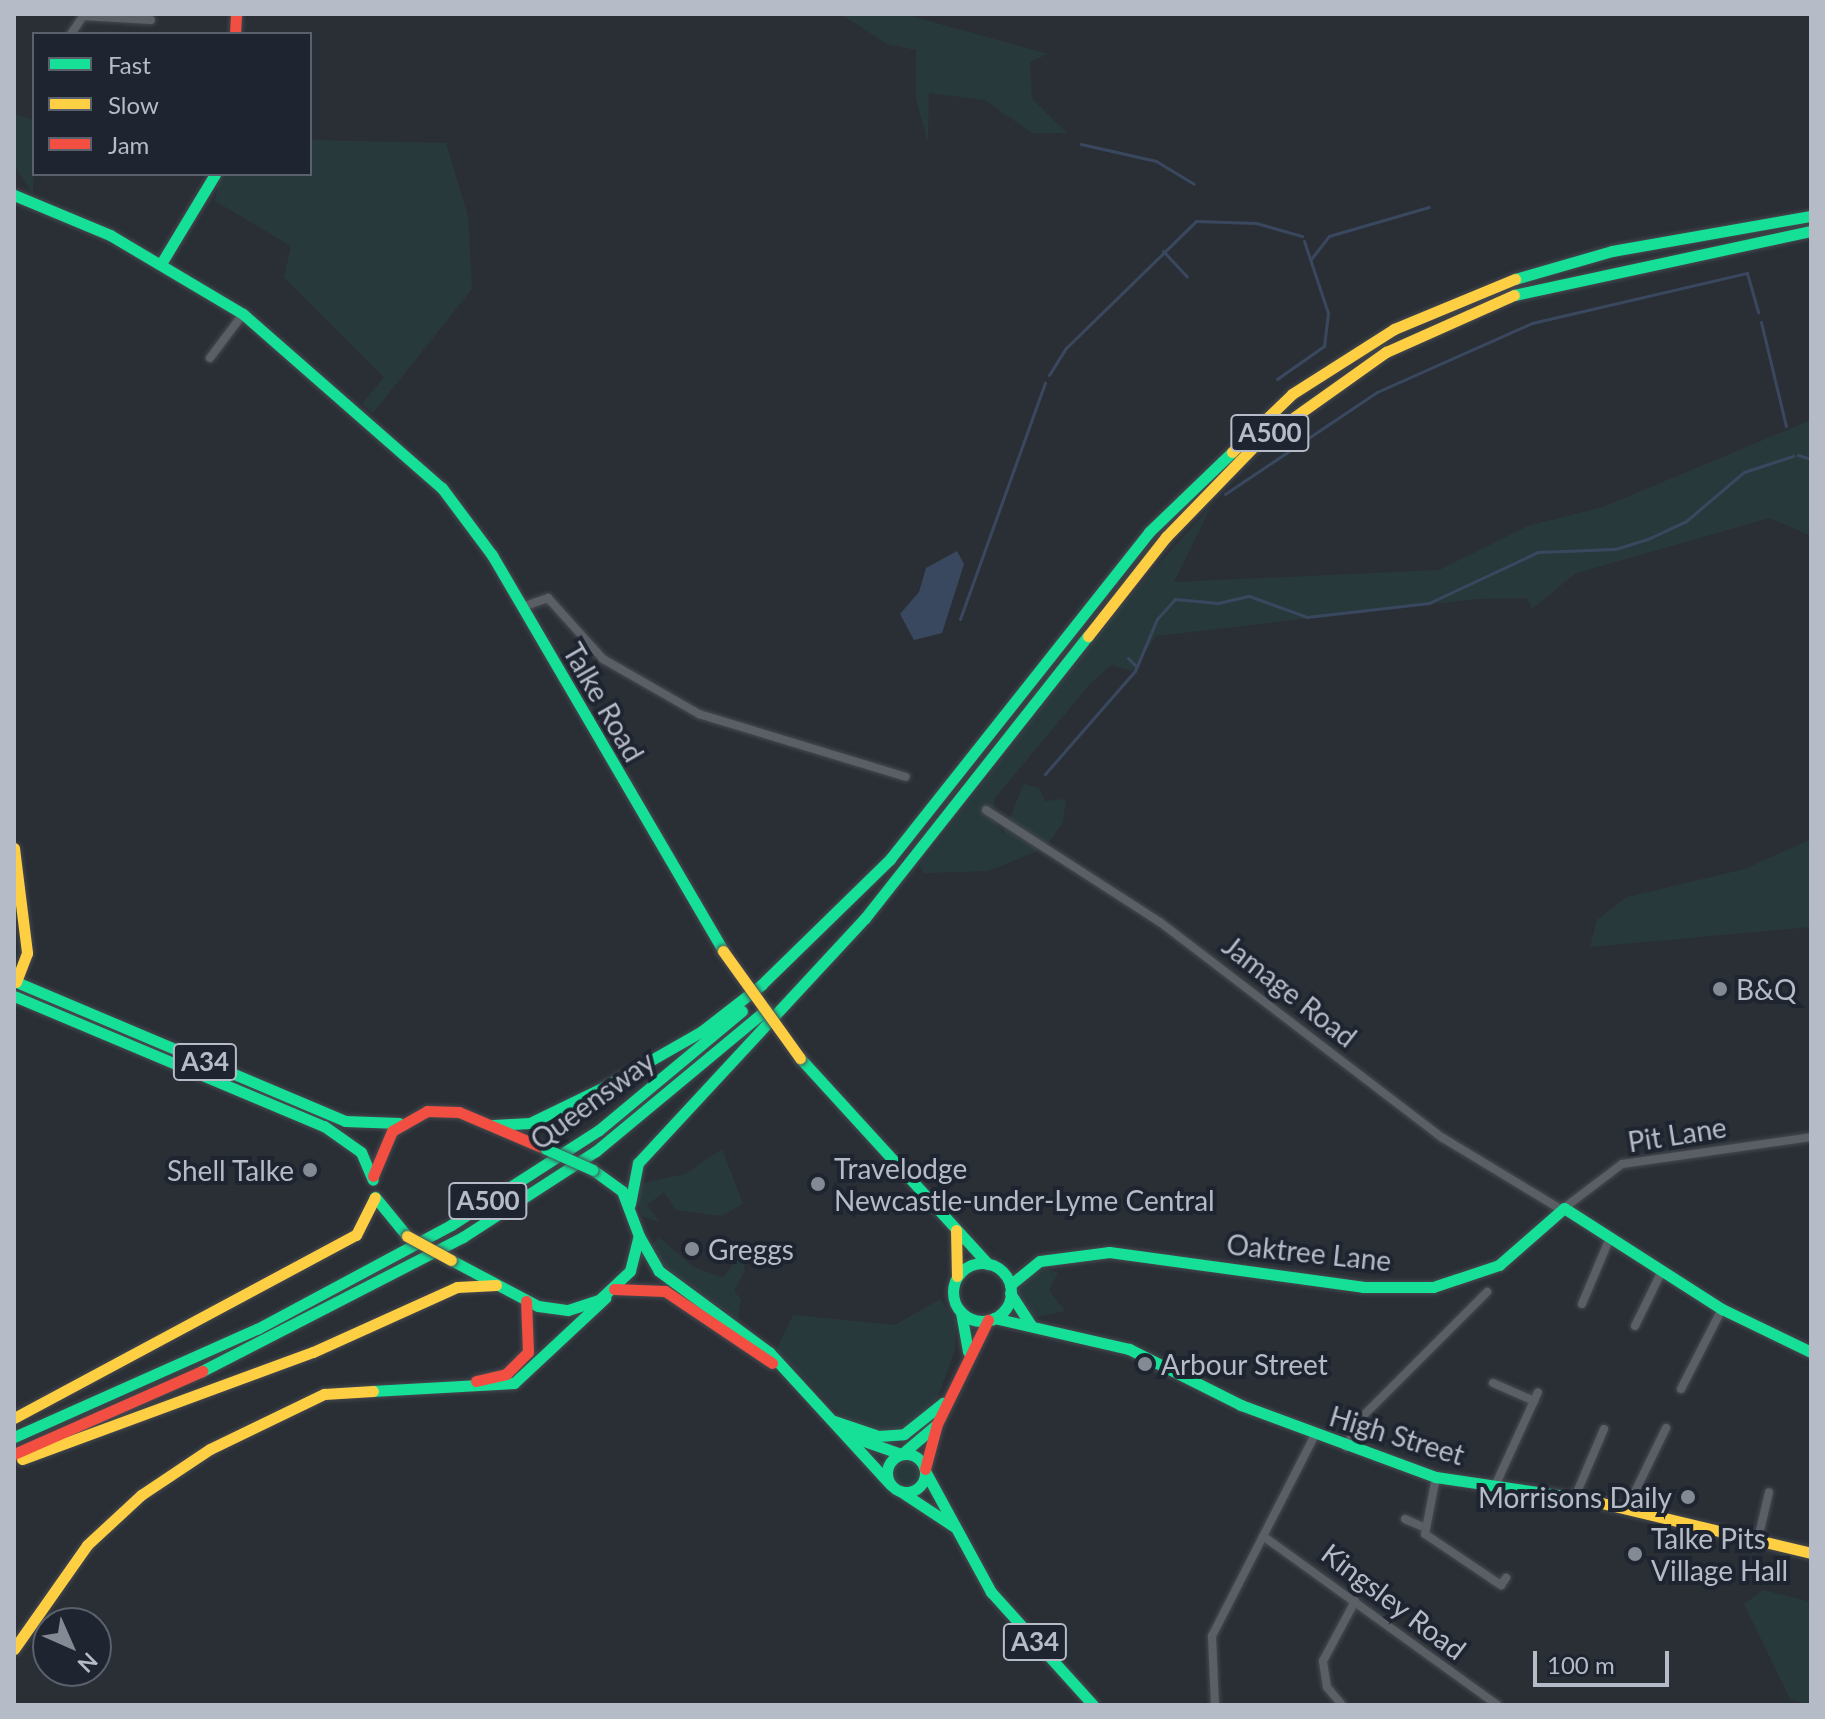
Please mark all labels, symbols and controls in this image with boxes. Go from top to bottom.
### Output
legend [32,32,312,176]
text: Fast [108,50,151,79]
text: Slow [108,90,159,119]
text: Jam [108,130,149,159]
road number: A500 [1230,411,1310,455]
street label: Talke Road [557,637,651,767]
street label: Jamage Road [1216,928,1364,1054]
place label: B&Q [1736,972,1796,1006]
marker: B&Q [1711,980,1729,998]
road number: A34 [171,1040,239,1084]
street label: Queensway [523,1044,661,1156]
street label: Pit Lane [1625,1110,1729,1158]
place label: Travelodge Newcastle-under-Lyme Central [834,1151,1215,1217]
place label: Shell Talke [166,1153,294,1187]
marker: Shell Talke [301,1161,319,1179]
marker: Travelodge Newcastle-under-Lyme Central [809,1175,827,1193]
road number: A500 [448,1179,528,1223]
street label: Oaktree Lane [1225,1227,1393,1277]
place label: Greggs [708,1232,794,1266]
marker: Greggs [683,1240,701,1258]
place label: Arbour Street [1161,1347,1328,1381]
marker: Arbour Street [1136,1355,1154,1373]
street label: High Street [1326,1399,1468,1471]
place label: Morrisons Daily [1478,1480,1672,1514]
marker: Morrisons Daily [1679,1488,1697,1506]
place label: Talke Pits Village Hall [1651,1521,1788,1587]
street label: Kingsley Road [1315,1536,1473,1666]
marker: Talke Pits Village Hall [1626,1545,1644,1563]
north arrow [32,1607,112,1687]
road number: A34 [1001,1620,1069,1664]
scale bar [1537,1635,1673,1685]
text: N [72,1647,103,1678]
text: 100 m [1547,1650,1615,1679]

